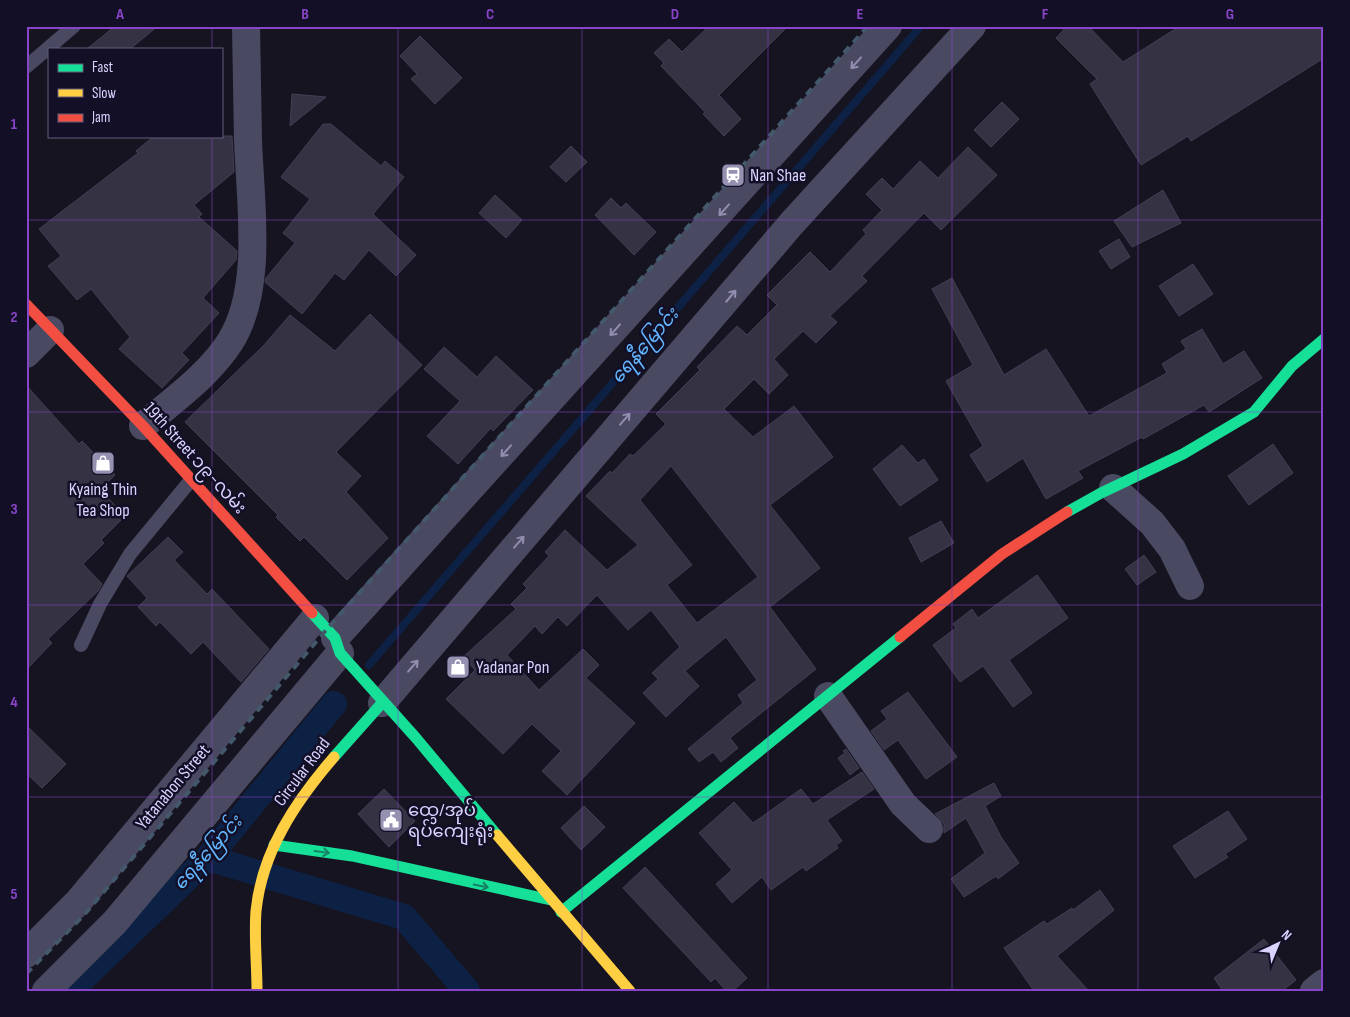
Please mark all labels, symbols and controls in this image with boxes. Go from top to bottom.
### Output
text: A [115,5,124,24]
text: B [301,5,309,24]
text: C [486,5,494,24]
text: D [671,5,679,24]
text: E [857,5,864,24]
text: F [1042,5,1049,24]
text: G [1226,5,1234,24]
legend [48,48,222,138]
one-way arrow [850,56,862,69]
text: Fast [92,58,114,77]
text: Slow [92,84,116,103]
text: Jam [91,108,110,127]
text: 1 [11,115,18,134]
station icon: Nan Shae [720,162,746,188]
place label: Nan Shae [750,165,806,186]
one-way arrow [718,203,730,216]
one-way arrow [725,289,737,302]
water label: ရေနီမြောင်း [604,301,687,390]
text: 2 [10,308,18,327]
one-way arrow [609,324,621,337]
street label: 19th Street ၁၉−လမ်း [136,396,253,521]
one-way arrow [619,413,630,426]
one-way arrow [500,444,512,457]
shop icon: Kyaing Thin Tea Shop [90,450,116,476]
place label: Kyaing Thin Tea Shop [69,479,137,521]
text: 3 [10,500,18,519]
one-way arrow [513,536,524,549]
shop icon: Yadanar Pon [445,654,471,680]
place label: Yadanar Pon [476,657,550,678]
one-way arrow [408,659,419,672]
text: 4 [10,693,18,712]
street label: Circular Road [270,734,334,810]
street label: Yatanabon Street [131,740,215,834]
place label: ထွေ/အုပ် ရပ်ကျေးရုံး [408,797,493,846]
public building icon: ထွေ/အုပ် ရပ်ကျေးရုံး [378,807,404,833]
water label: ရေနီမြောင်း [166,808,251,897]
one-way arrow [314,847,330,857]
one-way arrow [473,881,489,891]
text: 5 [10,885,18,904]
north arrow [1252,920,1302,970]
text: N [1278,926,1295,944]

